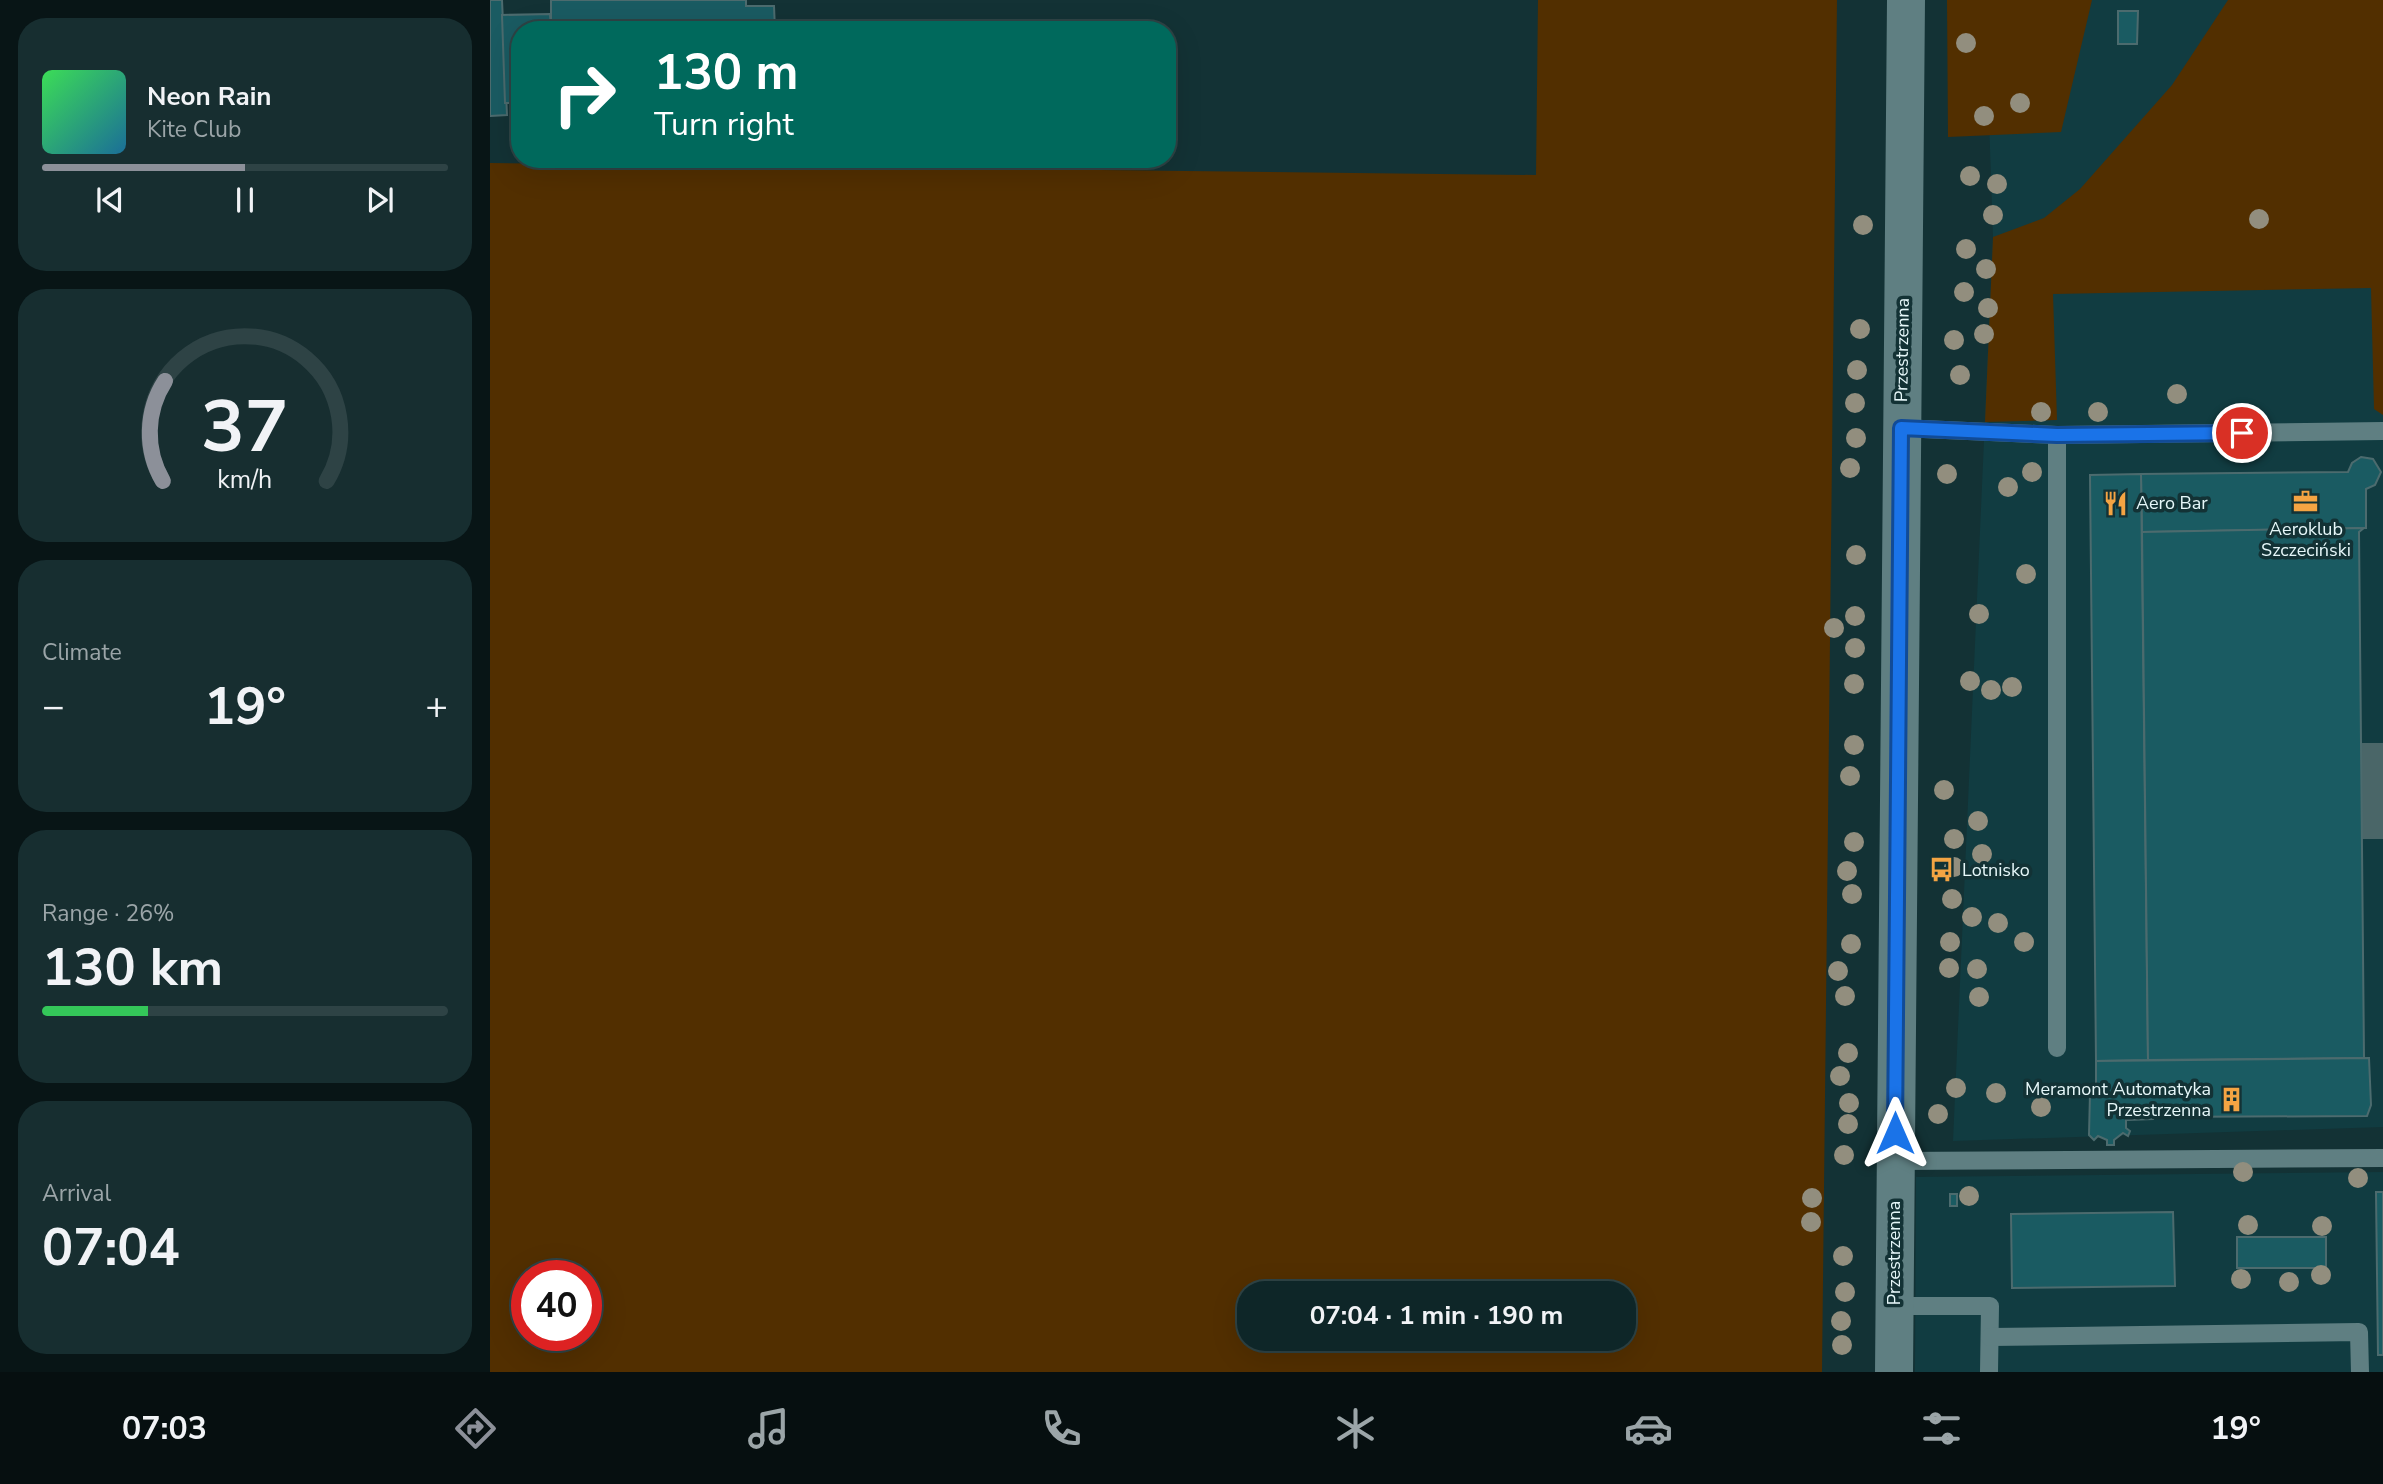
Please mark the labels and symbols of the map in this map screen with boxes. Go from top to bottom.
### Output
street label: Przestrzenna [1889,298,1915,402]
pin [2212,403,2272,463]
office icon: Aeroklub Szczeciński [2292,488,2320,516]
restaurant icon: Aero Bar [2102,489,2130,517]
place label: Aero Bar [2136,491,2208,515]
place label: Aeroklub Szczeciński [2261,517,2351,562]
bus stop icon: Lotnisko [1928,856,1956,884]
place label: Lotnisko [1962,858,2030,882]
place label: Meramont Automatyka Przestrzenna [2025,1077,2211,1122]
building icon: Meramont Automatyka Przestrzenna [2217,1085,2245,1113]
position arrow [1858,1096,1932,1170]
street label: Przestrzenna [1882,1201,1906,1305]
speed limit sign: 40 [511,1260,602,1351]

